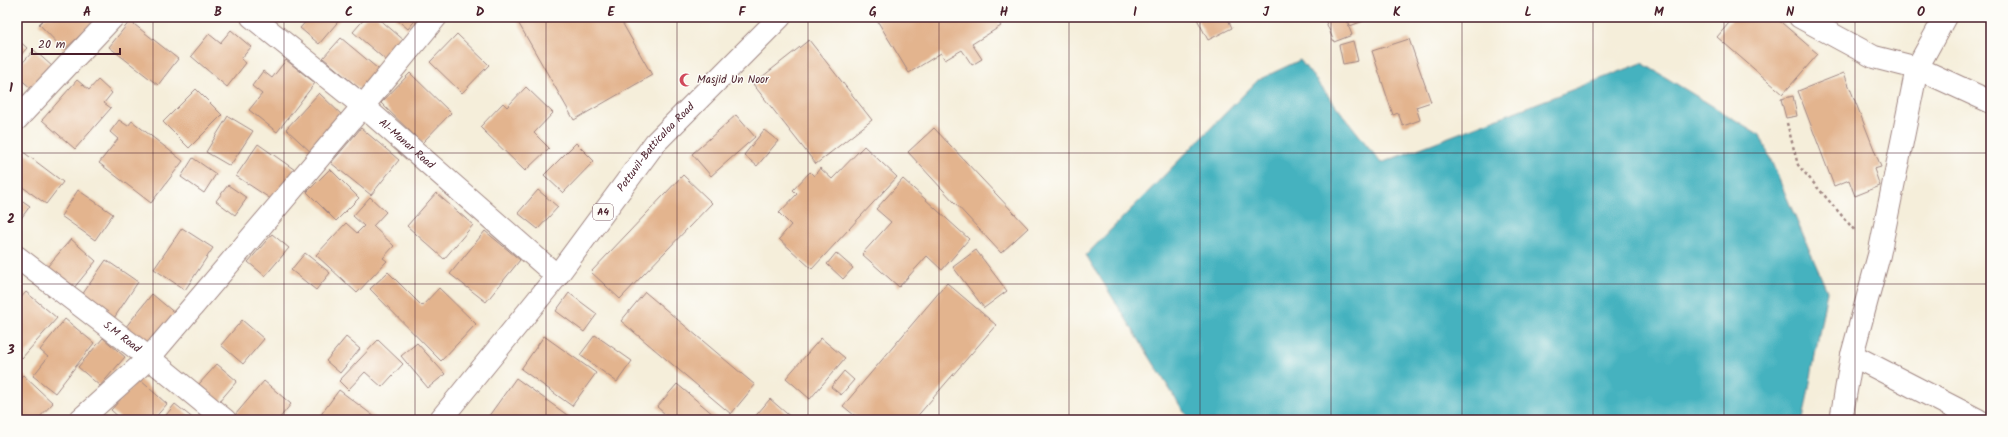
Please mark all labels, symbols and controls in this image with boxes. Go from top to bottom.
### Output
text: A [83,2,91,23]
text: B [214,2,222,23]
text: C [345,2,353,23]
text: D [476,2,485,23]
text: E [607,2,615,23]
text: F [738,2,746,23]
text: G [869,2,877,23]
text: H [1000,2,1009,23]
text: I [1133,2,1137,23]
text: J [1263,2,1270,23]
text: K [1393,2,1401,23]
text: L [1524,2,1532,23]
text: M [1654,2,1664,23]
text: N [1786,2,1795,23]
text: O [1917,2,1925,23]
scale bar [32,30,120,56]
text: 20 m [38,35,66,54]
place label: Masjid Un Noor [697,71,770,89]
mosque icon: Masjid Un Noor [678,72,694,88]
text: 1 [9,78,13,99]
street label: Pottuvil-Batticaloa Road [613,98,699,196]
street label: Al-Manar Road [374,114,439,174]
road number: A4 [593,204,613,220]
text: 2 [7,209,15,230]
street label: S.M Road [99,317,145,358]
text: 3 [6,340,15,361]

